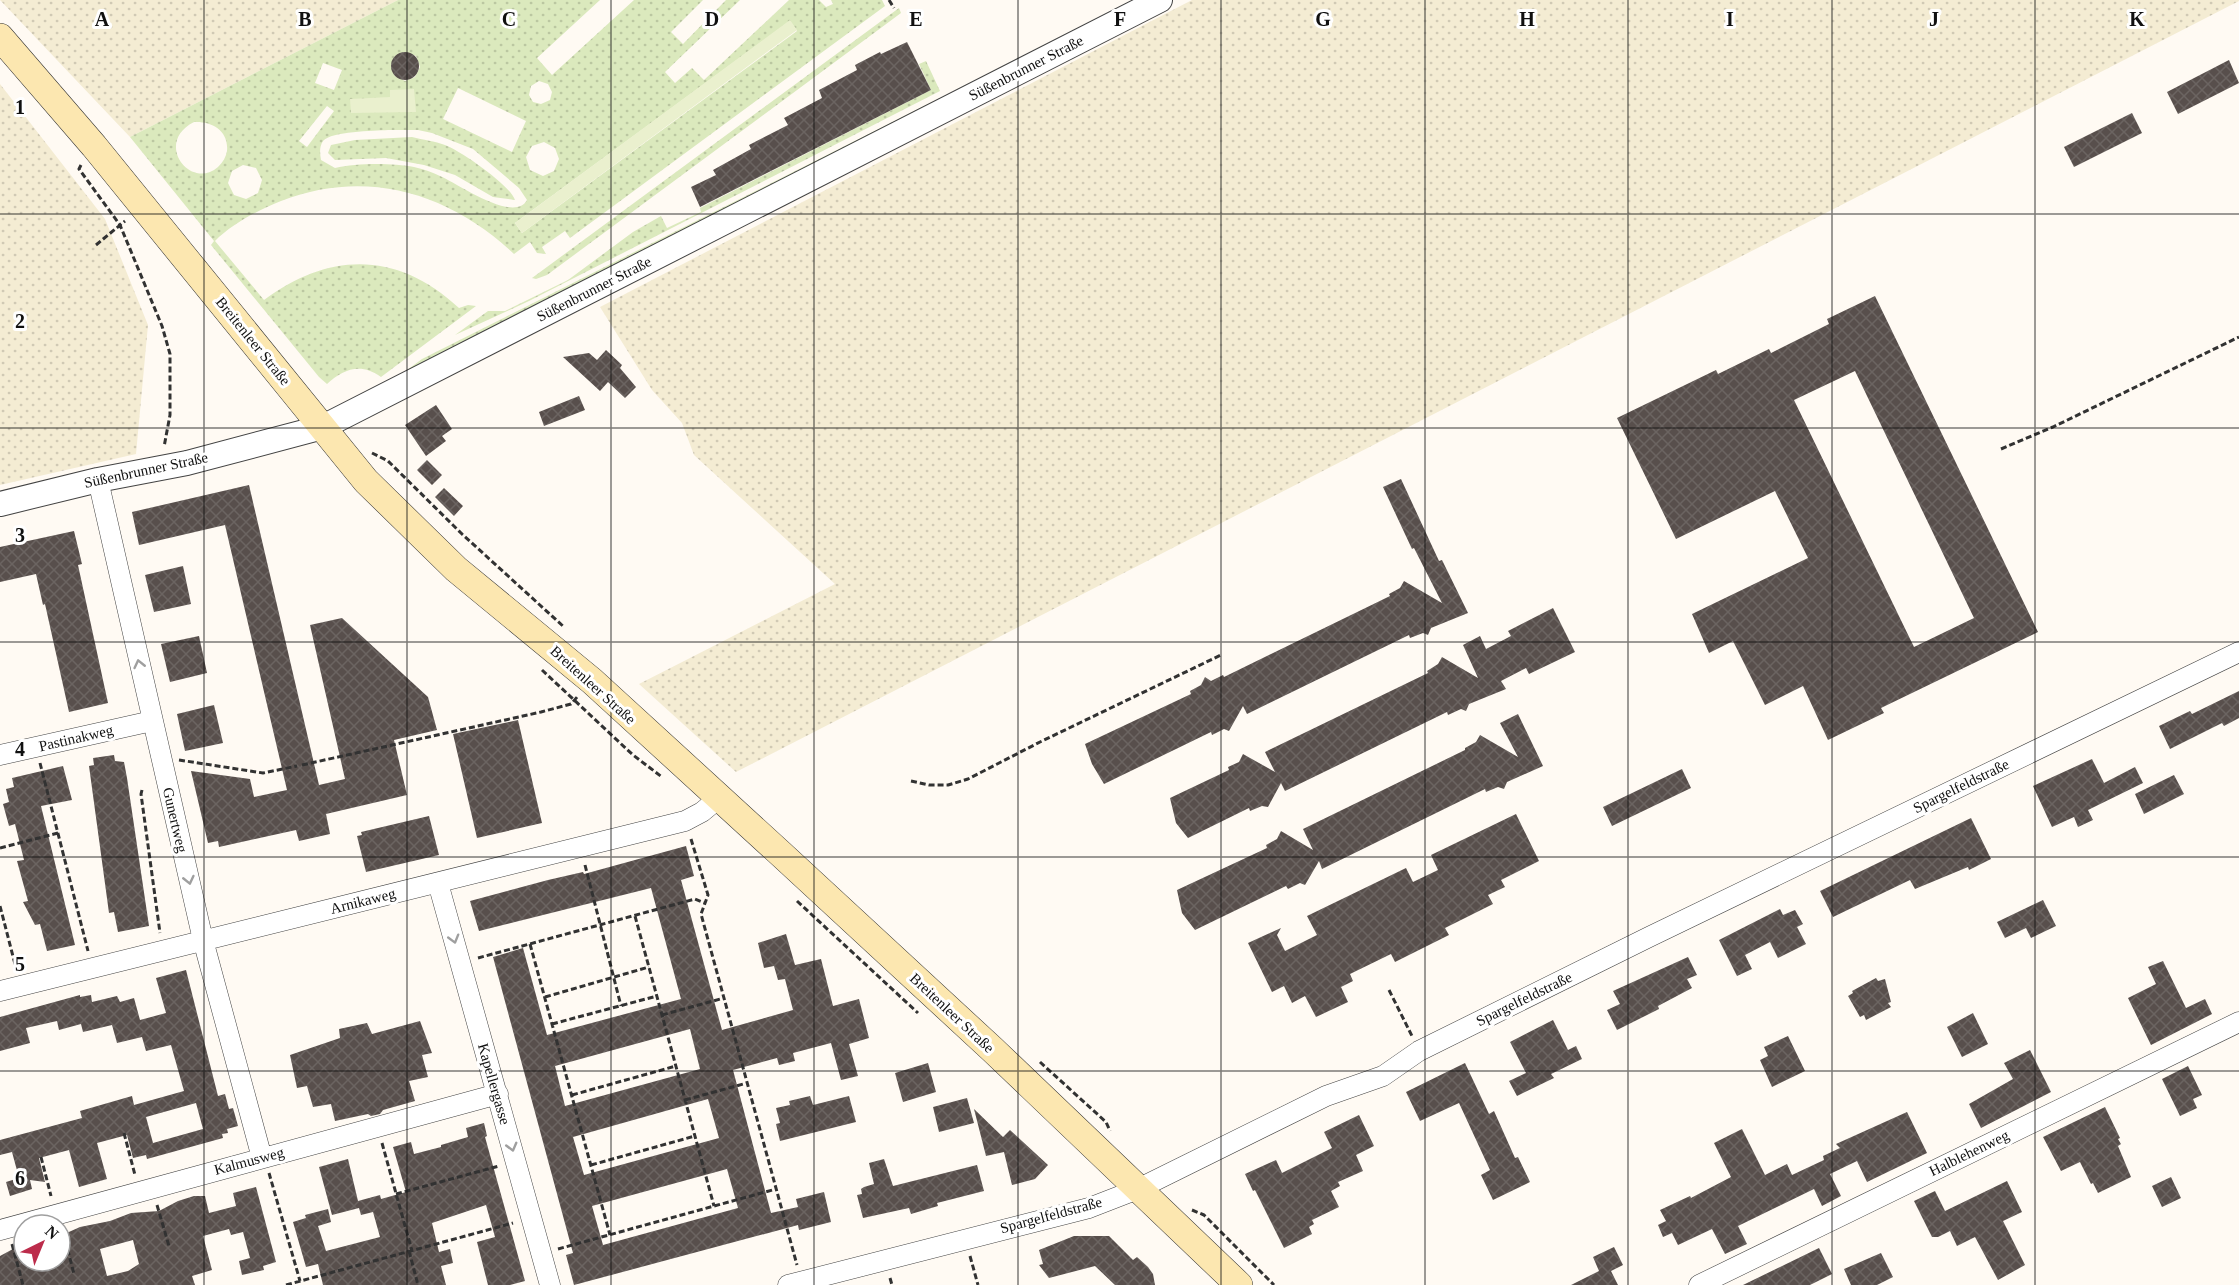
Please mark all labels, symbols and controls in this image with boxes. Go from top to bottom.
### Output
text: A [95,8,110,30]
text: B [298,8,312,30]
text: C [502,8,516,30]
text: D [705,8,719,30]
text: E [909,8,923,30]
text: F [1114,8,1126,30]
text: G [1315,8,1331,30]
text: H [1519,8,1535,30]
text: I [1726,8,1734,30]
text: J [1929,8,1939,30]
text: K [2129,8,2145,30]
street label: Süßenbrunner Straße [966,32,1086,104]
text: 1 [15,96,25,118]
street label: Süßenbrunner Straße [534,253,654,325]
street label: Breitenleer Straße [213,294,294,389]
text: 2 [15,310,25,332]
street label: Süßenbrunner Straße [83,449,210,491]
text: 3 [15,524,25,546]
street label: Breitenleer Straße [547,643,639,728]
one-way arrow [133,659,146,669]
street label: Pastinakweg [37,722,115,754]
text: 4 [15,738,25,760]
street label: Spargelfeldstraße [1910,756,2012,816]
street label: Gunertweg [160,786,190,855]
one-way arrow [181,875,194,885]
street label: Arnikaweg [329,885,398,917]
one-way arrow [447,933,459,944]
text: 5 [15,953,25,975]
street label: Spargelfeldstraße [1473,969,1575,1029]
street label: Breitenleer Straße [907,970,997,1056]
street label: Kapellergasse [475,1041,513,1127]
street label: Halblehenweg [1927,1127,2012,1179]
one-way arrow [505,1142,518,1152]
street label: Kalmusweg [212,1144,286,1178]
text: 6 [15,1167,25,1189]
street label: Spargelfeldstraße [998,1194,1104,1236]
north arrow [12,1213,72,1273]
text: N [42,1222,62,1243]

